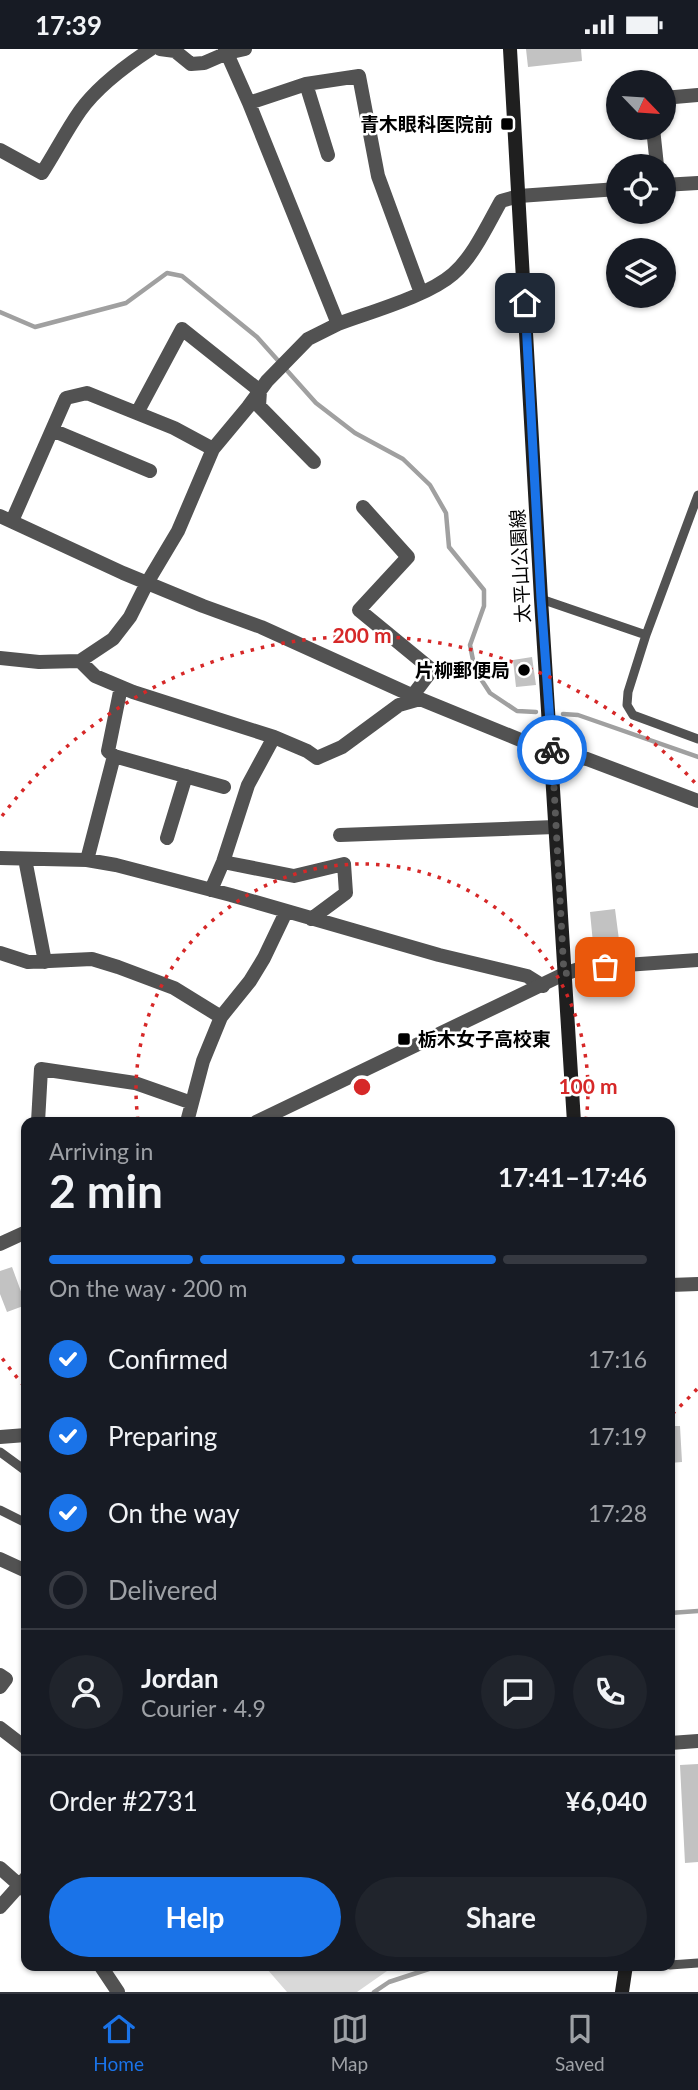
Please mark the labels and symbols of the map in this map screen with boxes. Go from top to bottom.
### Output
north arrow [606,70,676,140]
place label: 青木眼科医院前 [360,112,493,135]
marker: 青木眼科医院前 [499,116,515,132]
pin [495,273,555,333]
street label: 太平山公園線 [505,508,534,624]
text: 200 m [332,622,392,647]
place label: 片柳郵便局 [415,658,510,681]
marker: 片柳郵便局 [516,662,532,678]
courier [517,715,587,785]
pin [575,937,635,997]
place label: 栃木女子高校東 [418,1027,551,1050]
marker: 栃木女子高校東 [396,1031,412,1047]
text: 100 m [558,1073,618,1098]
centre of rings [350,1075,374,1099]

